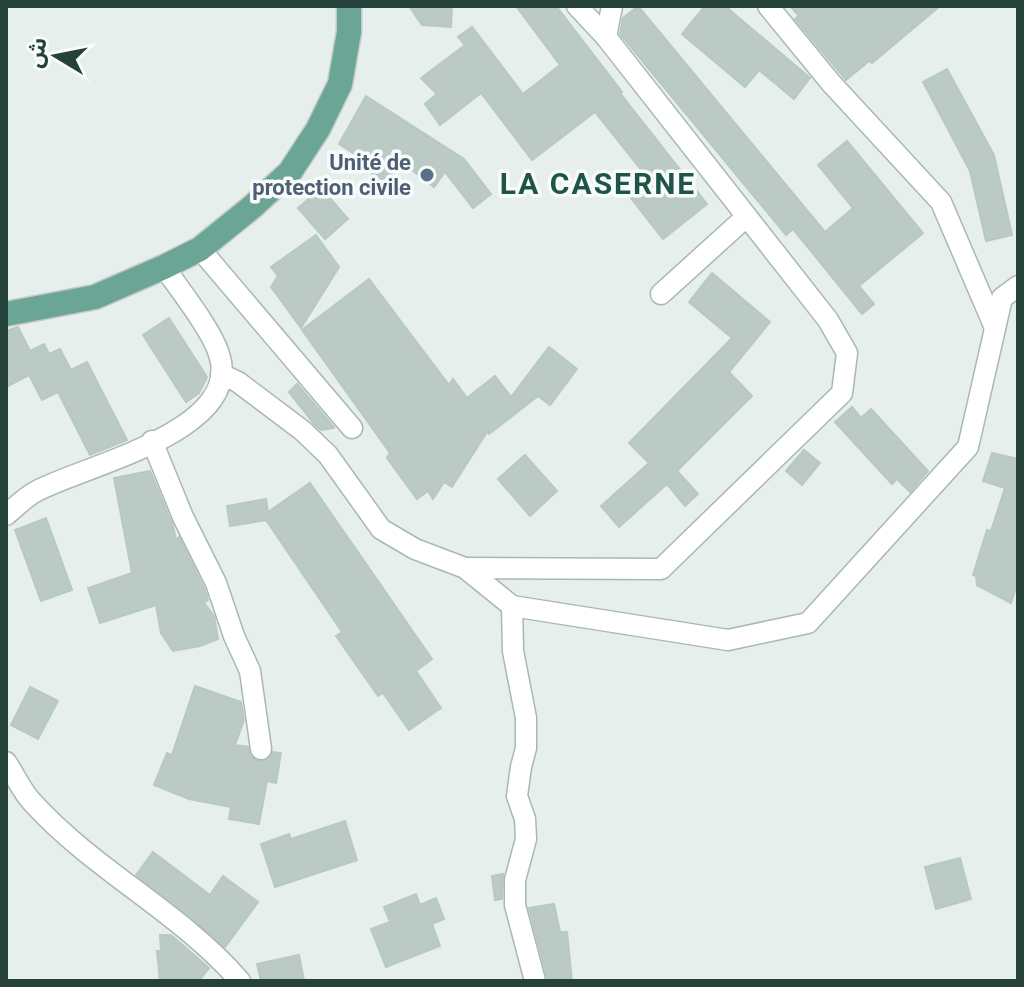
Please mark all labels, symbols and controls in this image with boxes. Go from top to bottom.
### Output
north arrow [16,16,96,96]
text: ش [22,36,52,70]
place label: Unité de protection civile [252,150,411,200]
marker: Unité de protection civile [418,166,436,184]
district label: LA CASERNE [500,166,696,201]

